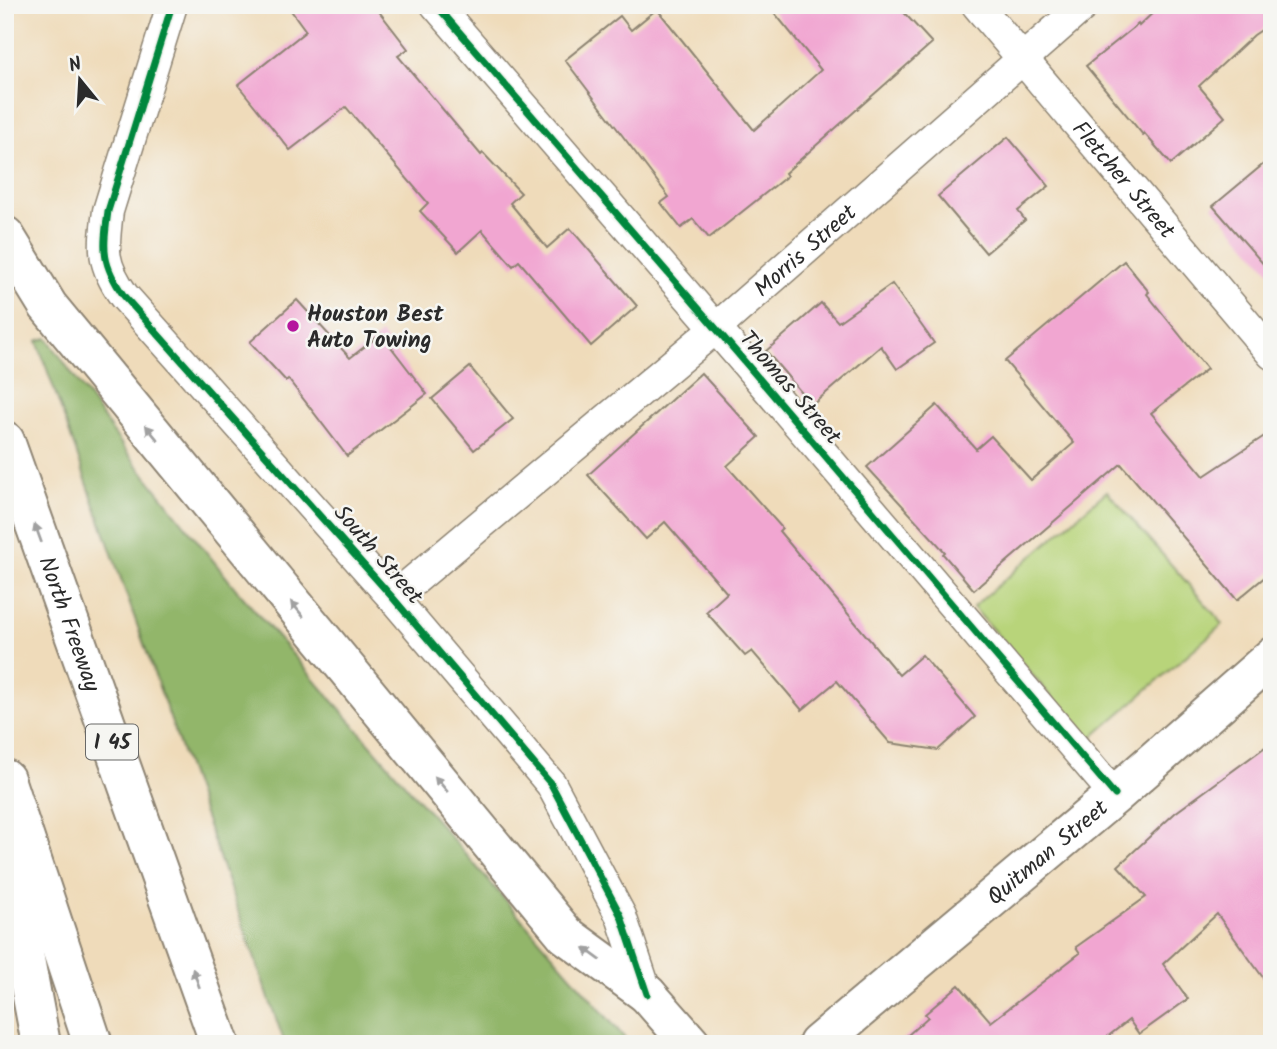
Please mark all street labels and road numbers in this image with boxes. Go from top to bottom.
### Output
street label: Fletcher Street [1062,113,1184,248]
street label: Morris Street [747,196,866,307]
street label: Thomas Street [729,323,850,454]
street label: South Street [324,497,432,614]
street label: North Freeway [28,552,109,697]
road number: I 45 [86,724,138,760]
street label: Quitman Street [980,791,1118,915]

